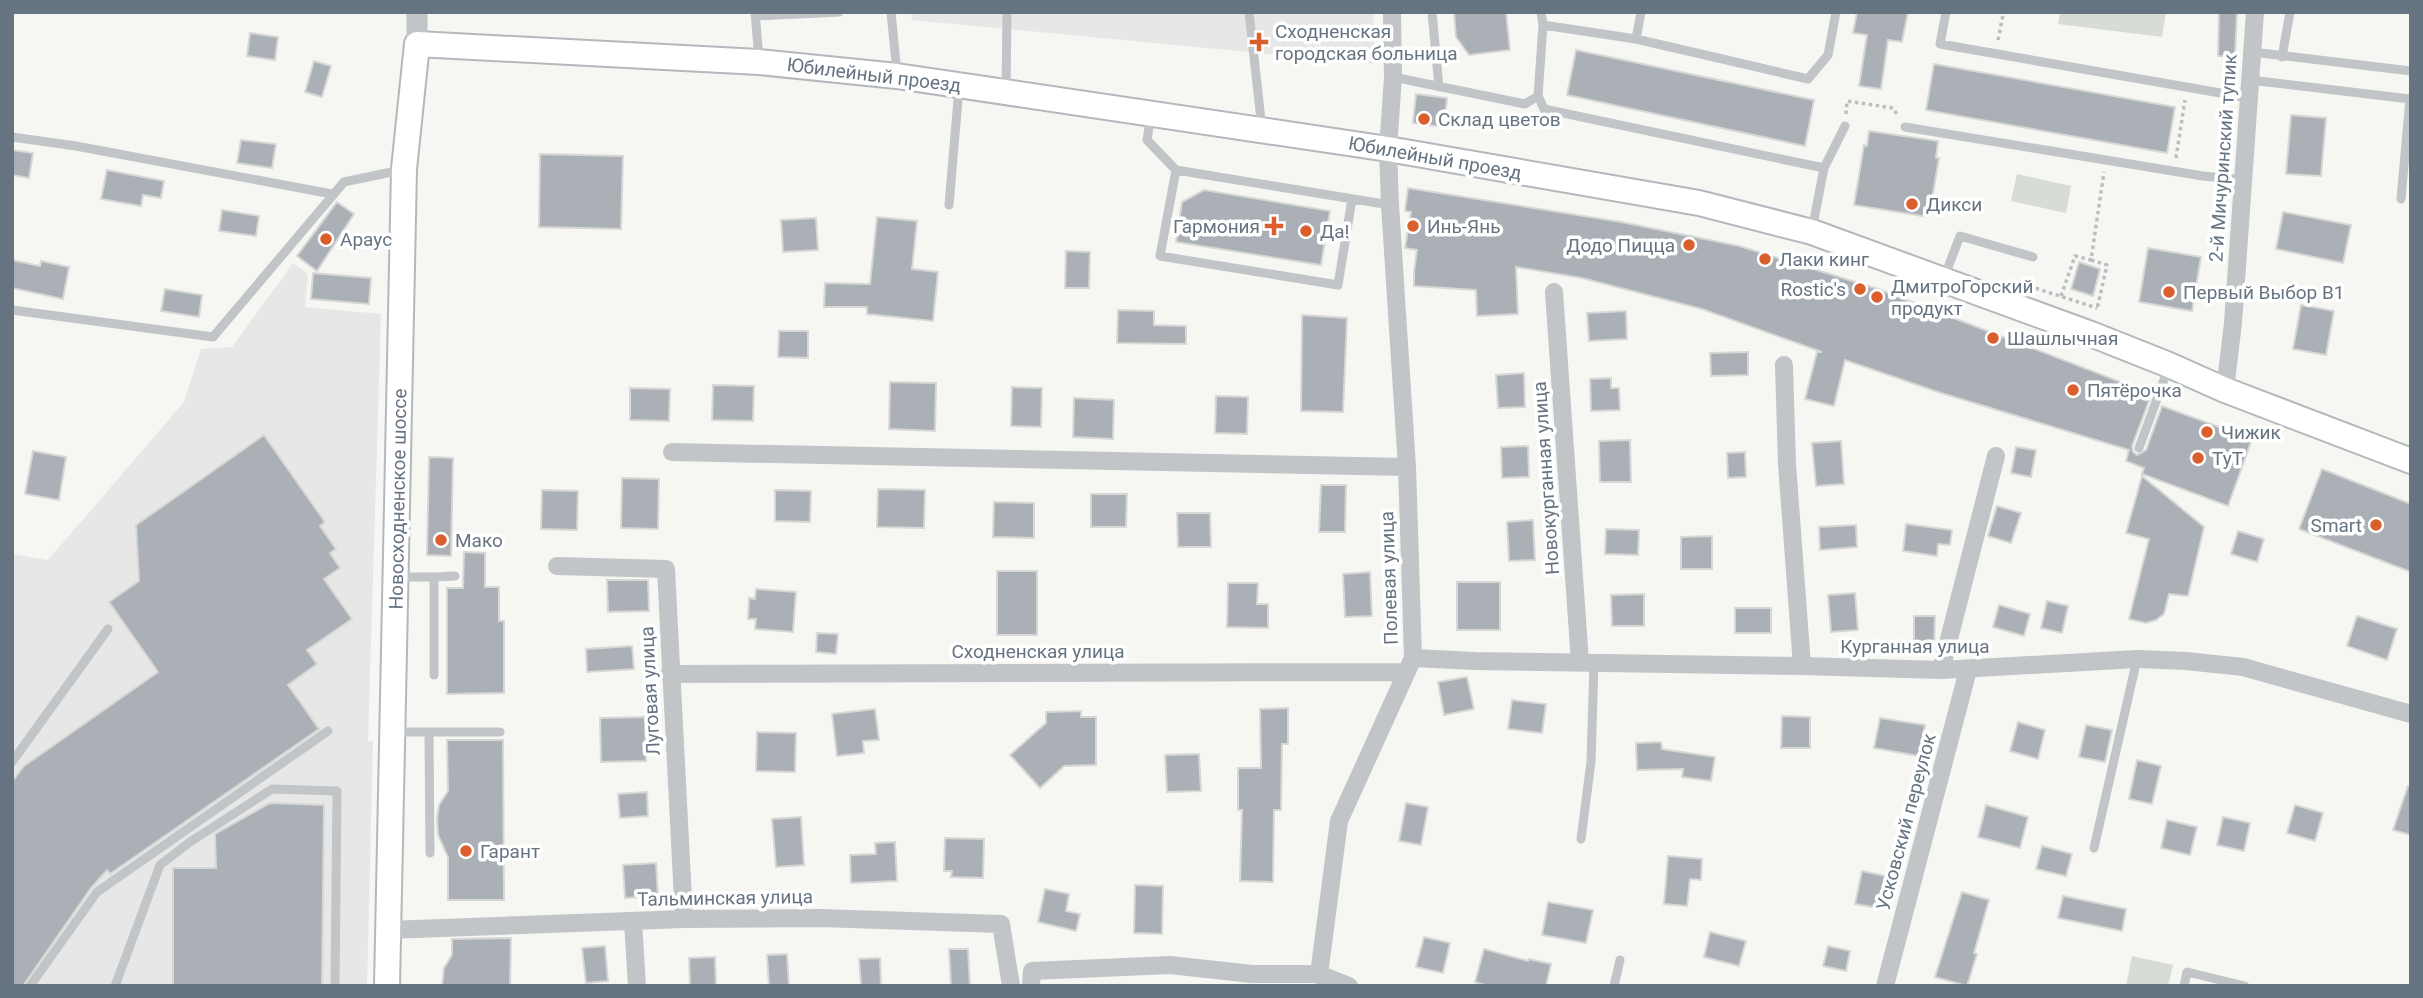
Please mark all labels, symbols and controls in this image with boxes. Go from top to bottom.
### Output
place label: Сходненская городская больница [1275,20,1458,65]
marker: Сходненская городская больница [1249,32,1269,52]
street label: Юбилейный проезд [786,53,962,97]
street label: 2-й Мичуринский тупик [2204,53,2242,263]
place label: Склад цветов [1438,108,1561,131]
marker: Склад цветов [1416,111,1432,127]
street label: Юбилейный проезд [1347,131,1523,185]
place label: Дикси [1926,193,1982,216]
marker: Дикси [1904,196,1920,212]
place label: Гармония [1173,215,1260,238]
place label: Инь-Янь [1427,215,1500,238]
marker: Гармония [1266,218,1282,234]
marker: Инь-Янь [1405,218,1421,234]
place label: Да! [1320,220,1350,243]
marker: Да! [1298,223,1314,239]
place label: Араус [340,228,392,251]
marker: Араус [318,231,334,247]
place label: Додо Пицца [1566,234,1675,257]
marker: Додо Пицца [1681,237,1697,253]
place label: Лаки кинг [1779,248,1869,271]
marker: Лаки кинг [1757,251,1773,267]
place label: ДмитроГорский продукт [1891,275,2033,320]
place label: Rostic's [1781,278,1846,301]
marker: Rostic's [1852,281,1868,297]
place label: Первый Выбор В1 [2183,281,2344,304]
marker: Первый Выбор В1 [2161,284,2177,300]
marker: ДмитроГорский продукт [1869,289,1885,305]
place label: Шашлычная [2007,327,2118,350]
marker: Шашлычная [1985,330,2001,346]
place label: Пятёрочка [2087,379,2182,402]
street label: Новокурганная улица [1528,380,1564,576]
marker: Пятёрочка [2065,382,2081,398]
street label: Новосходненское шоссе [385,388,411,610]
place label: Чижик [2221,421,2281,444]
marker: Чижик [2199,424,2215,440]
place label: ТуТ [2212,447,2243,470]
marker: ТуТ [2190,450,2206,466]
street label: Полевая улица [1375,511,1403,645]
place label: Smart [2311,514,2362,537]
marker: Smart [2368,517,2384,533]
place label: Мако [455,529,503,552]
marker: Мако [433,532,449,548]
street label: Луговая улица [635,626,665,756]
street label: Курганная улица [1840,635,1990,658]
street label: Сходненская улица [951,640,1125,663]
street label: Усковский переулок [1871,730,1941,913]
place label: Гарант [480,840,540,863]
marker: Гарант [458,843,474,859]
street label: Тальминская улица [637,885,813,911]

